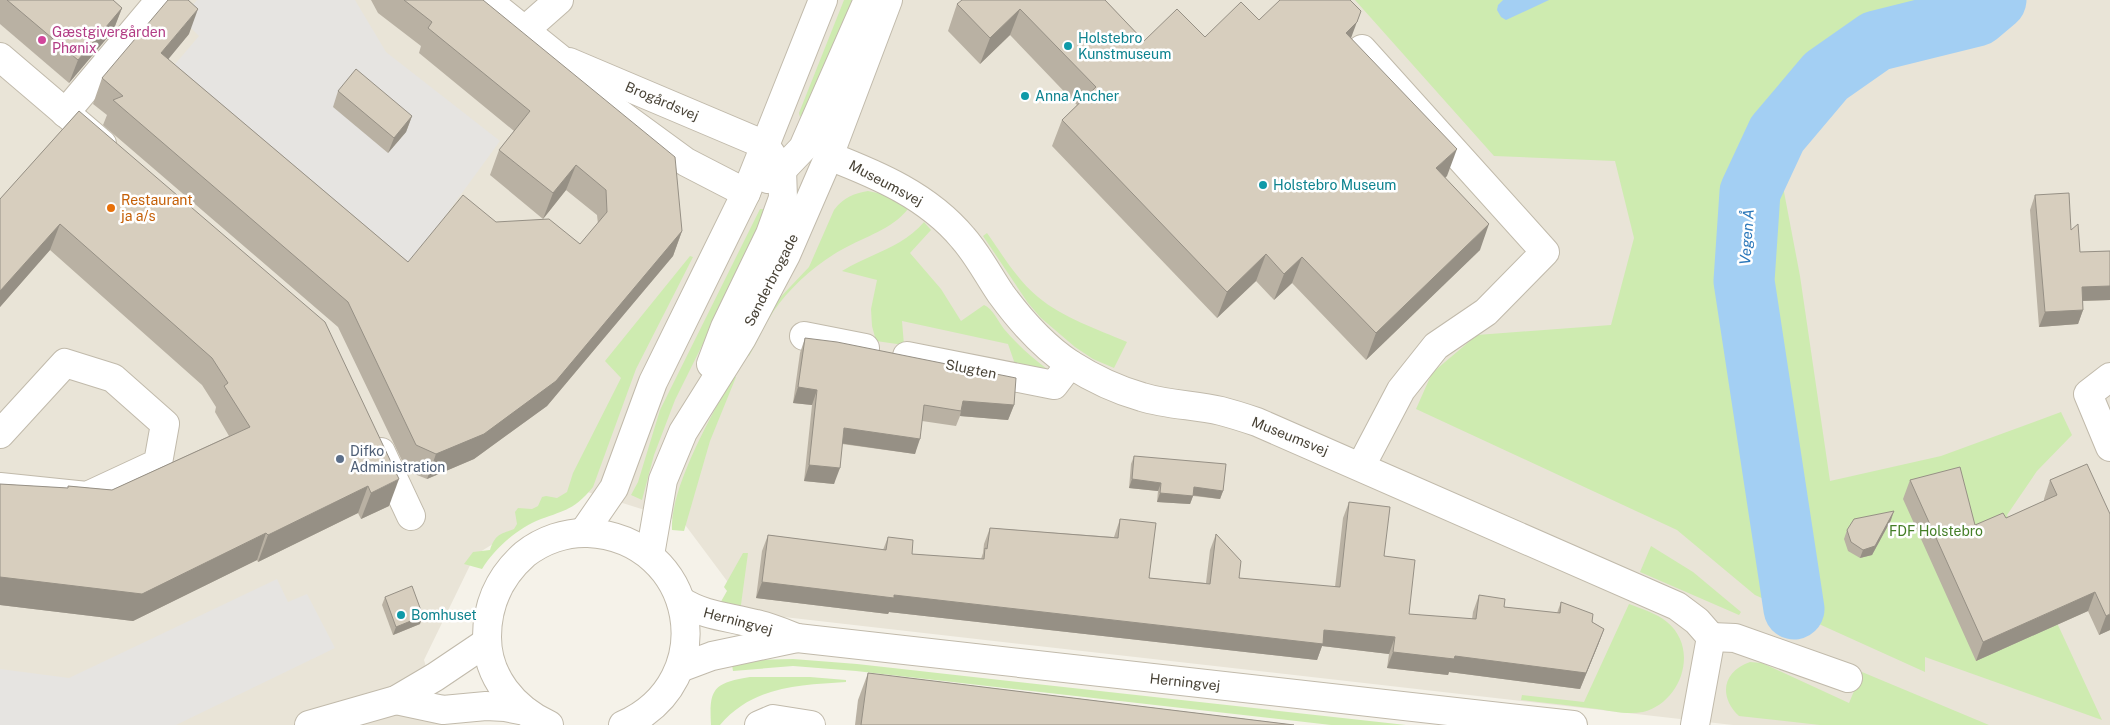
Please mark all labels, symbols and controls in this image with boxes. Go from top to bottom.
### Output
place label: Gæstgivergården Phønix [52,24,166,56]
place label: Holstebro Kunstmuseum [1078,30,1171,62]
marker: Gæstgivergården Phønix [36,34,48,46]
marker: Holstebro Kunstmuseum [1062,40,1074,52]
street label: Brogårdsvej [623,78,701,124]
place label: Anna Ancher [1035,88,1119,104]
marker: Anna Ancher [1019,90,1031,102]
street label: Museumsvej [846,157,926,209]
place label: Holstebro Museum [1273,177,1396,193]
marker: Holstebro Museum [1257,179,1269,191]
place label: Restaurant ja a/s [120,192,193,224]
marker: Restaurant ja a/s [105,202,117,214]
water label: Vegen Å [1735,208,1757,265]
street label: Sønderbrogade [741,231,801,329]
street label: Slugten [944,356,998,382]
street label: Museumsvej [1249,413,1331,459]
place label: Difko Administration [350,443,445,475]
marker: Difko Administration [334,453,346,465]
park label: FDF Holstebro [1889,523,1983,539]
street label: Herningvej [702,604,774,638]
place label: Bomhuset [411,607,477,623]
marker: Bomhuset [395,609,407,621]
street label: Herningvej [1149,670,1221,694]

